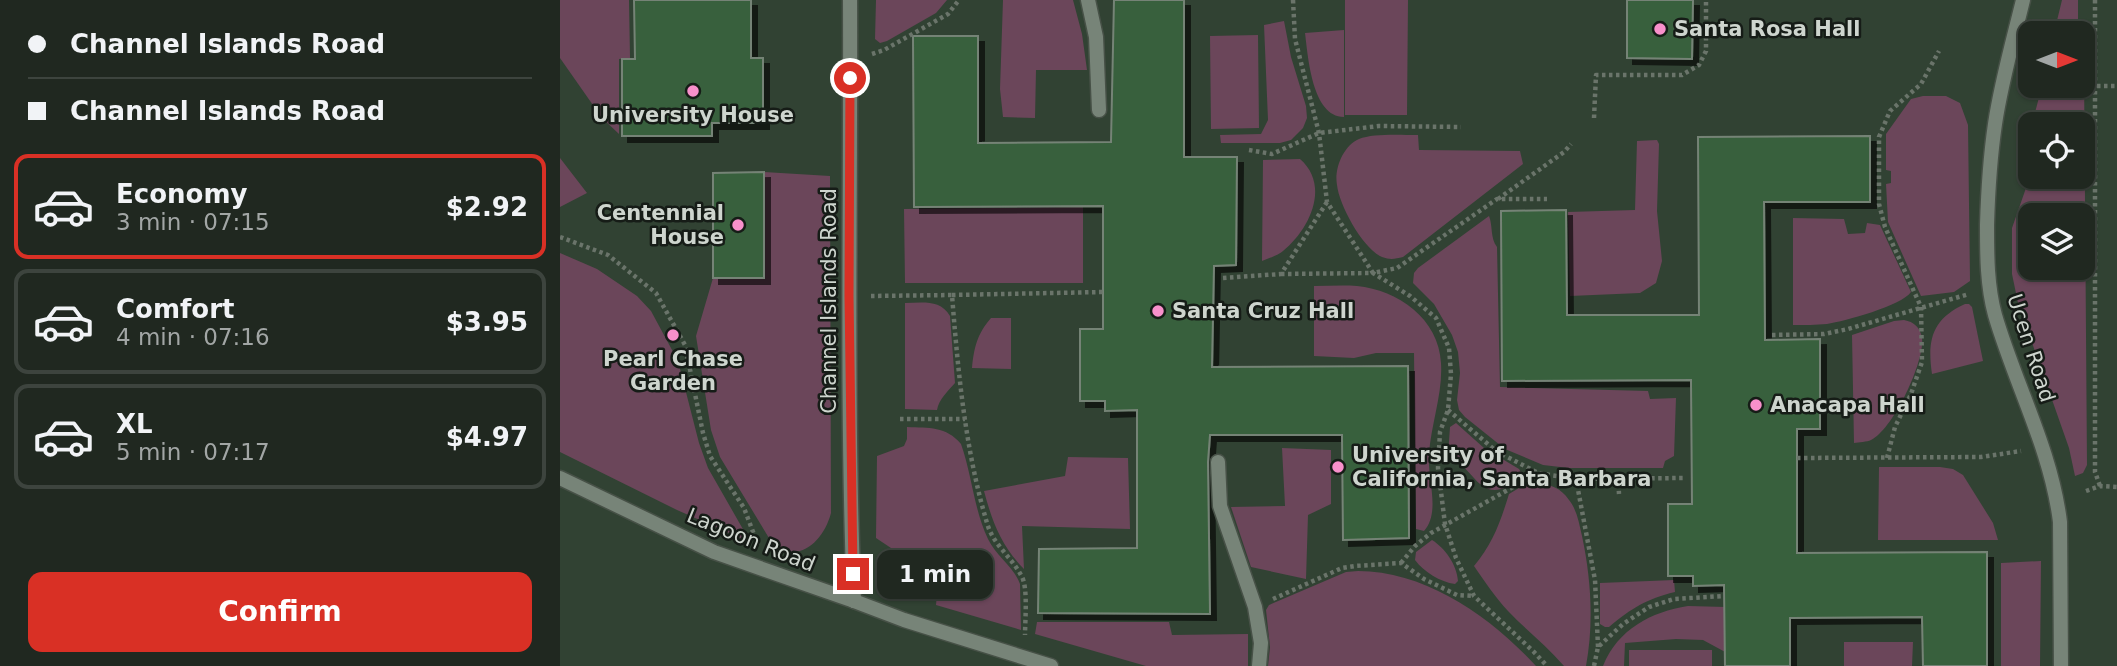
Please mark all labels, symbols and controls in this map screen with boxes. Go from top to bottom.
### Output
place label: Santa Rosa Hall [1674,17,1861,41]
marker: Santa Rosa Hall [1652,21,1668,37]
north arrow [2018,21,2095,98]
map controls [2018,21,2095,280]
text: Channel Islands Road [70,29,385,59]
route start [834,62,866,94]
marker: University House [685,83,701,99]
text: Channel Islands Road [70,96,385,126]
place label: University House [592,103,794,127]
button: locate [2018,112,2095,189]
icon: car [32,175,95,238]
text: Economy [116,179,247,209]
street label: Channel Islands Road [817,188,841,414]
text: $2.92 [446,192,528,222]
place label: Centennial House [597,201,724,249]
button: layers [2018,203,2095,280]
text: 3 min · 07:15 [116,209,270,235]
marker: Centennial House [730,217,746,233]
icon: car [32,290,95,353]
street label: Ucen Road [2002,291,2060,405]
text: Comfort [116,294,234,324]
place label: Santa Cruz Hall [1172,299,1354,323]
marker: Santa Cruz Hall [1150,303,1166,319]
text: $3.95 [446,307,528,337]
text: 4 min · 07:16 [116,324,270,350]
marker: Pearl Chase Garden [665,327,681,343]
place label: Pearl Chase Garden [603,347,743,395]
place label: Anacapa Hall [1770,393,1925,417]
marker: Anacapa Hall [1748,397,1764,413]
icon: car [32,405,95,468]
text: XL [116,409,153,439]
text: $4.97 [446,422,528,452]
text: 5 min · 07:17 [116,439,270,465]
place label: University of California, Santa Barbara [1352,443,1652,491]
marker: University of California, Santa Barbara [1330,459,1346,475]
street label: Lagoon Road [683,503,819,577]
callout: 1 min [878,550,993,598]
route end [837,558,869,590]
text: 1 min [899,561,971,587]
button: Confirm [28,572,532,652]

